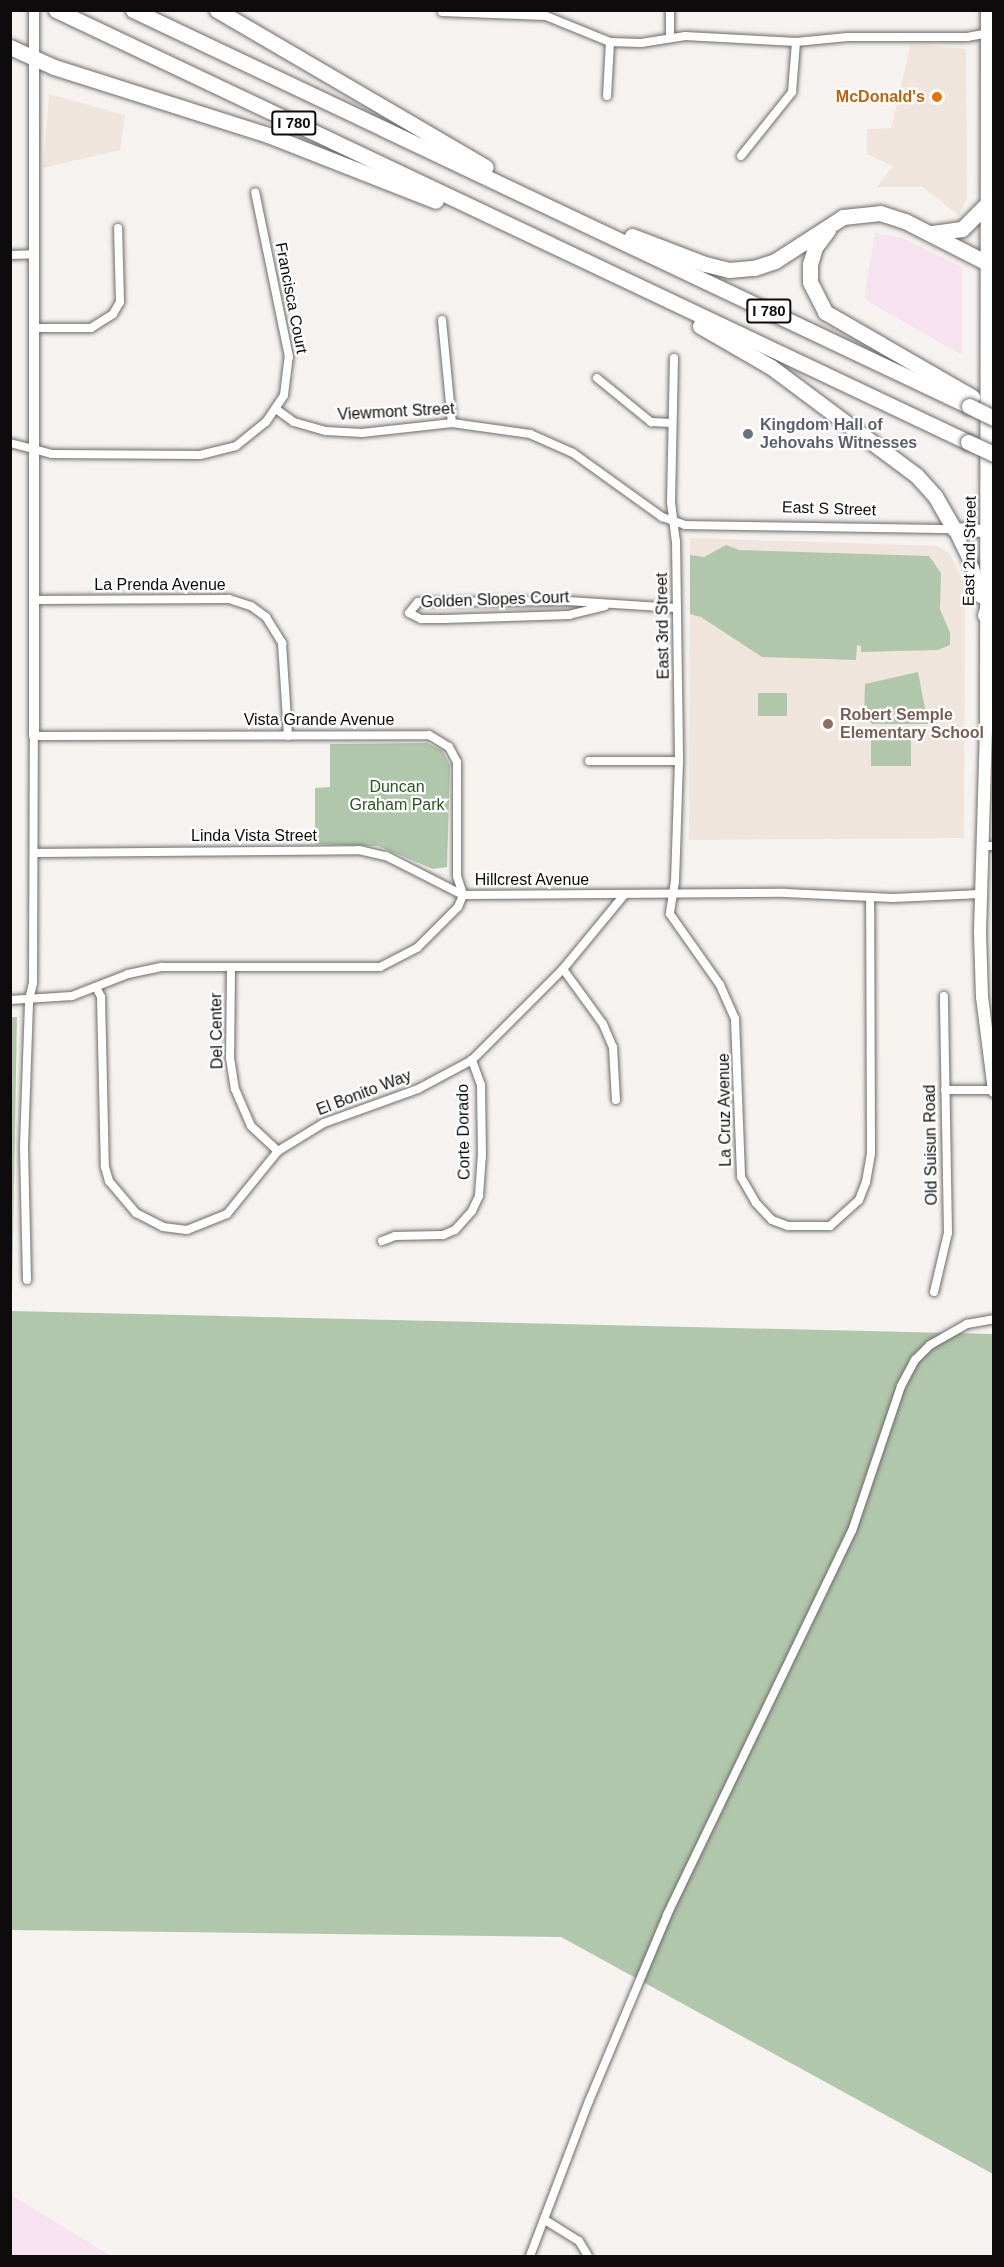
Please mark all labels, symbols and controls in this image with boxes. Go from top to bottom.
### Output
place label: McDonald's [836,87,925,107]
marker: McDonald's [930,90,944,104]
road number: I 780 [270,111,318,135]
street label: Francisca Court [271,241,311,355]
road number: I 780 [745,299,793,323]
street label: Viewmont Street [337,399,455,425]
place label: Kingdom Hall of Jehovahs Witnesses [760,415,917,453]
marker: Kingdom Hall of Jehovahs Witnesses [741,427,755,441]
street label: East 2nd Street [959,496,981,606]
street label: East S Street [782,498,876,520]
street label: East 3rd Street [652,572,674,680]
street label: La Prenda Avenue [94,575,226,595]
street label: Golden Slopes Court [420,588,570,612]
place label: Robert Semple Elementary School [840,705,984,743]
street label: Vista Grande Avenue [243,710,395,730]
marker: Robert Semple Elementary School [821,717,835,731]
park label: Duncan Graham Park [349,777,445,815]
street label: Linda Vista Street [191,826,317,846]
street label: Hillcrest Avenue [474,870,590,890]
street label: Del Center [207,993,227,1069]
street label: La Cruz Avenue [714,1053,736,1167]
street label: El Bonito Way [314,1066,414,1120]
street label: Corte Dorado [454,1084,474,1180]
street label: Old Suisun Road [920,1084,942,1206]

